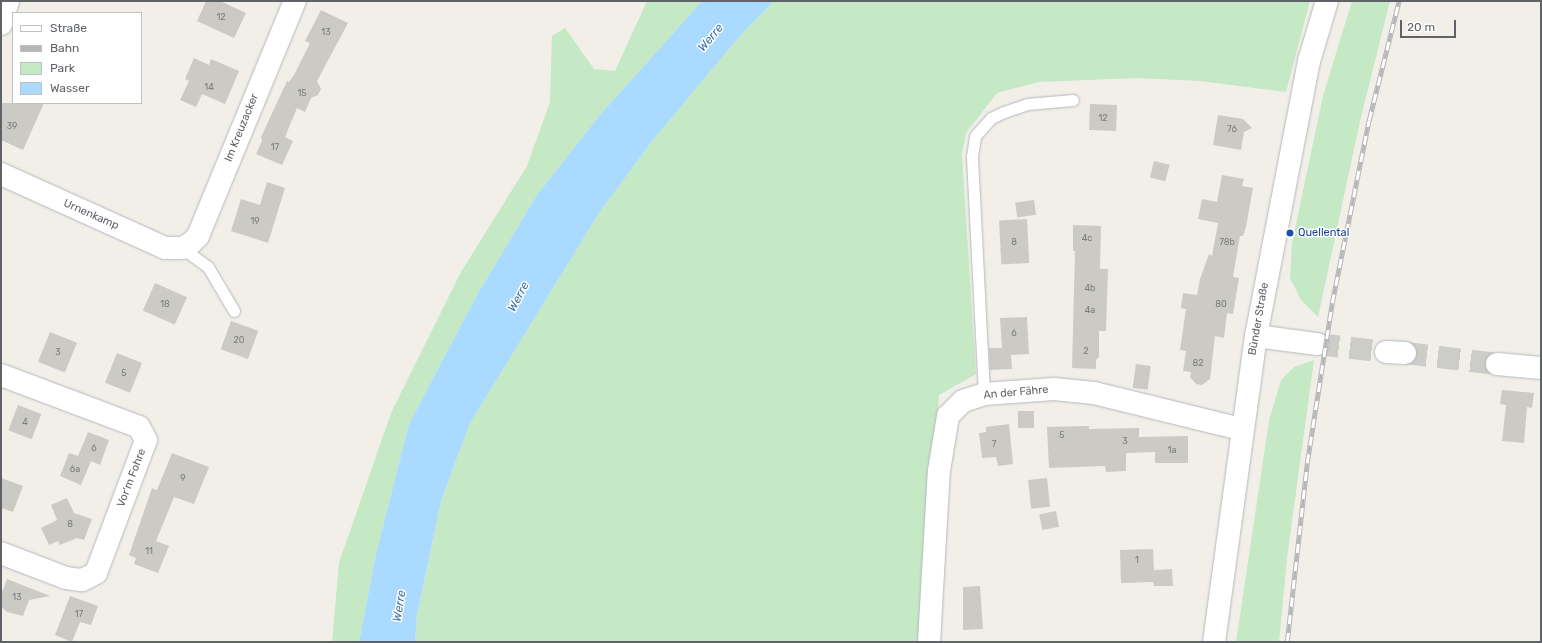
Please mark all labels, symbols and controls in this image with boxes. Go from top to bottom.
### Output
legend [12,12,142,104]
house number: 12 [216,12,226,22]
scale bar [1402,12,1458,38]
text: 20 m [1407,20,1435,34]
text: Straße [50,21,87,35]
water label: Werre [695,21,727,55]
house number: 13 [321,27,331,37]
text: Bahn [50,41,79,55]
text: Park [50,61,75,75]
text: Wasser [50,81,90,95]
house number: 14 [204,82,214,92]
house number: 15 [297,88,307,98]
street label: Im Kreuzacker [222,92,262,164]
house number: 12 [1098,113,1108,123]
house number: 39 [7,121,17,131]
house number: 76 [1227,124,1237,134]
house number: 17 [271,142,279,152]
street label: Urnenkamp [61,197,121,233]
house number: 19 [250,216,260,226]
place label: Quellental [1298,226,1349,240]
marker: Quellental [1285,228,1295,238]
house number: 4c [1082,233,1092,243]
house number: 8 [1011,237,1017,247]
house number: 78b [1219,237,1235,247]
water label: Werre [505,280,533,314]
street label: Bünder Straße [1246,281,1272,357]
house number: 4b [1085,283,1095,293]
house number: 18 [160,299,170,309]
house number: 80 [1215,299,1227,309]
house number: 4a [1085,305,1095,315]
house number: 6 [1011,328,1017,338]
house number: 20 [234,335,244,345]
house number: 2 [1083,346,1089,356]
house number: 3 [55,347,61,357]
house number: 82 [1192,358,1204,368]
house number: 5 [121,368,127,378]
street label: An der Fähre [983,384,1049,402]
house number: 4 [22,417,28,427]
house number: 5 [1059,430,1065,440]
house number: 3 [1122,436,1128,446]
house number: 7 [992,439,996,449]
house number: 6 [91,443,97,453]
house number: 1a [1168,445,1176,455]
street label: Vor'm Fohre [115,447,149,509]
house number: 6a [70,464,80,474]
house number: 9 [180,473,186,483]
house number: 8 [67,519,73,529]
house number: 11 [145,546,153,556]
house number: 1 [1135,555,1139,565]
water label: Werre [390,589,410,623]
house number: 13 [12,592,22,602]
house number: 17 [75,609,83,619]

